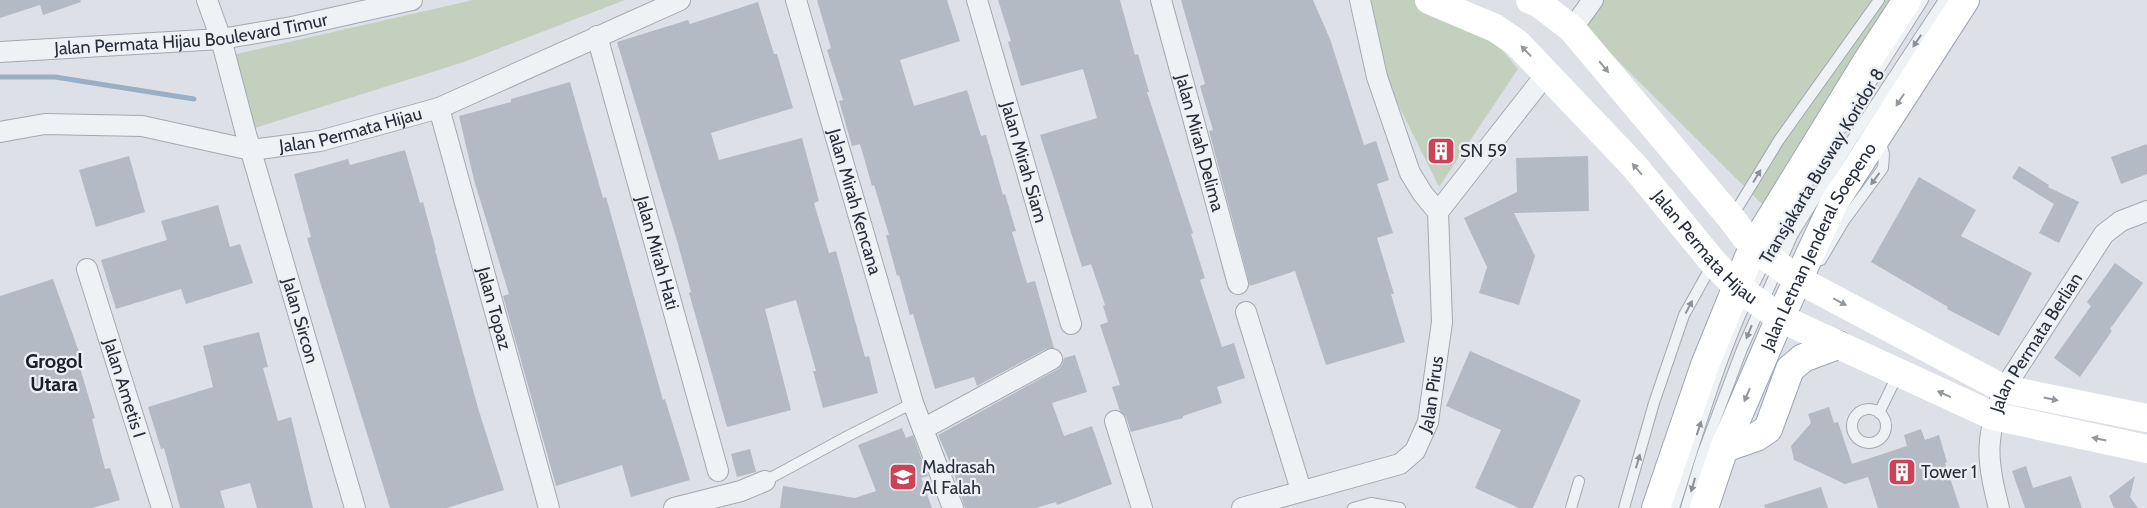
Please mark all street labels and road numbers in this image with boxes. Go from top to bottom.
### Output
street label: Jalan Permata Hijau Boulevard Timur [53,8,330,60]
street label: Transjakarta Busway Koridor 8 [1755,64,1889,268]
street label: Jalan Mirah Delima [1170,71,1229,214]
street label: Jalan Mirah Siam [996,98,1052,225]
street label: Jalan Permata Hijau [277,102,424,157]
street label: Jalan Mirah Kencana [823,125,886,277]
street label: Jalan Letnan Jenderal Soepeno [1756,138,1881,355]
street label: Jalan Permata Hijau [1647,185,1762,309]
street label: Jalan Mirah Hati [631,192,684,312]
street label: Jalan Topaz [472,264,516,353]
street label: Jalan Permata Berlian [1985,269,2087,416]
street label: Jalan Sircon [277,274,323,366]
street label: Jalan Ametis I [98,335,150,440]
street label: Jalan Pirus [1413,354,1448,437]

